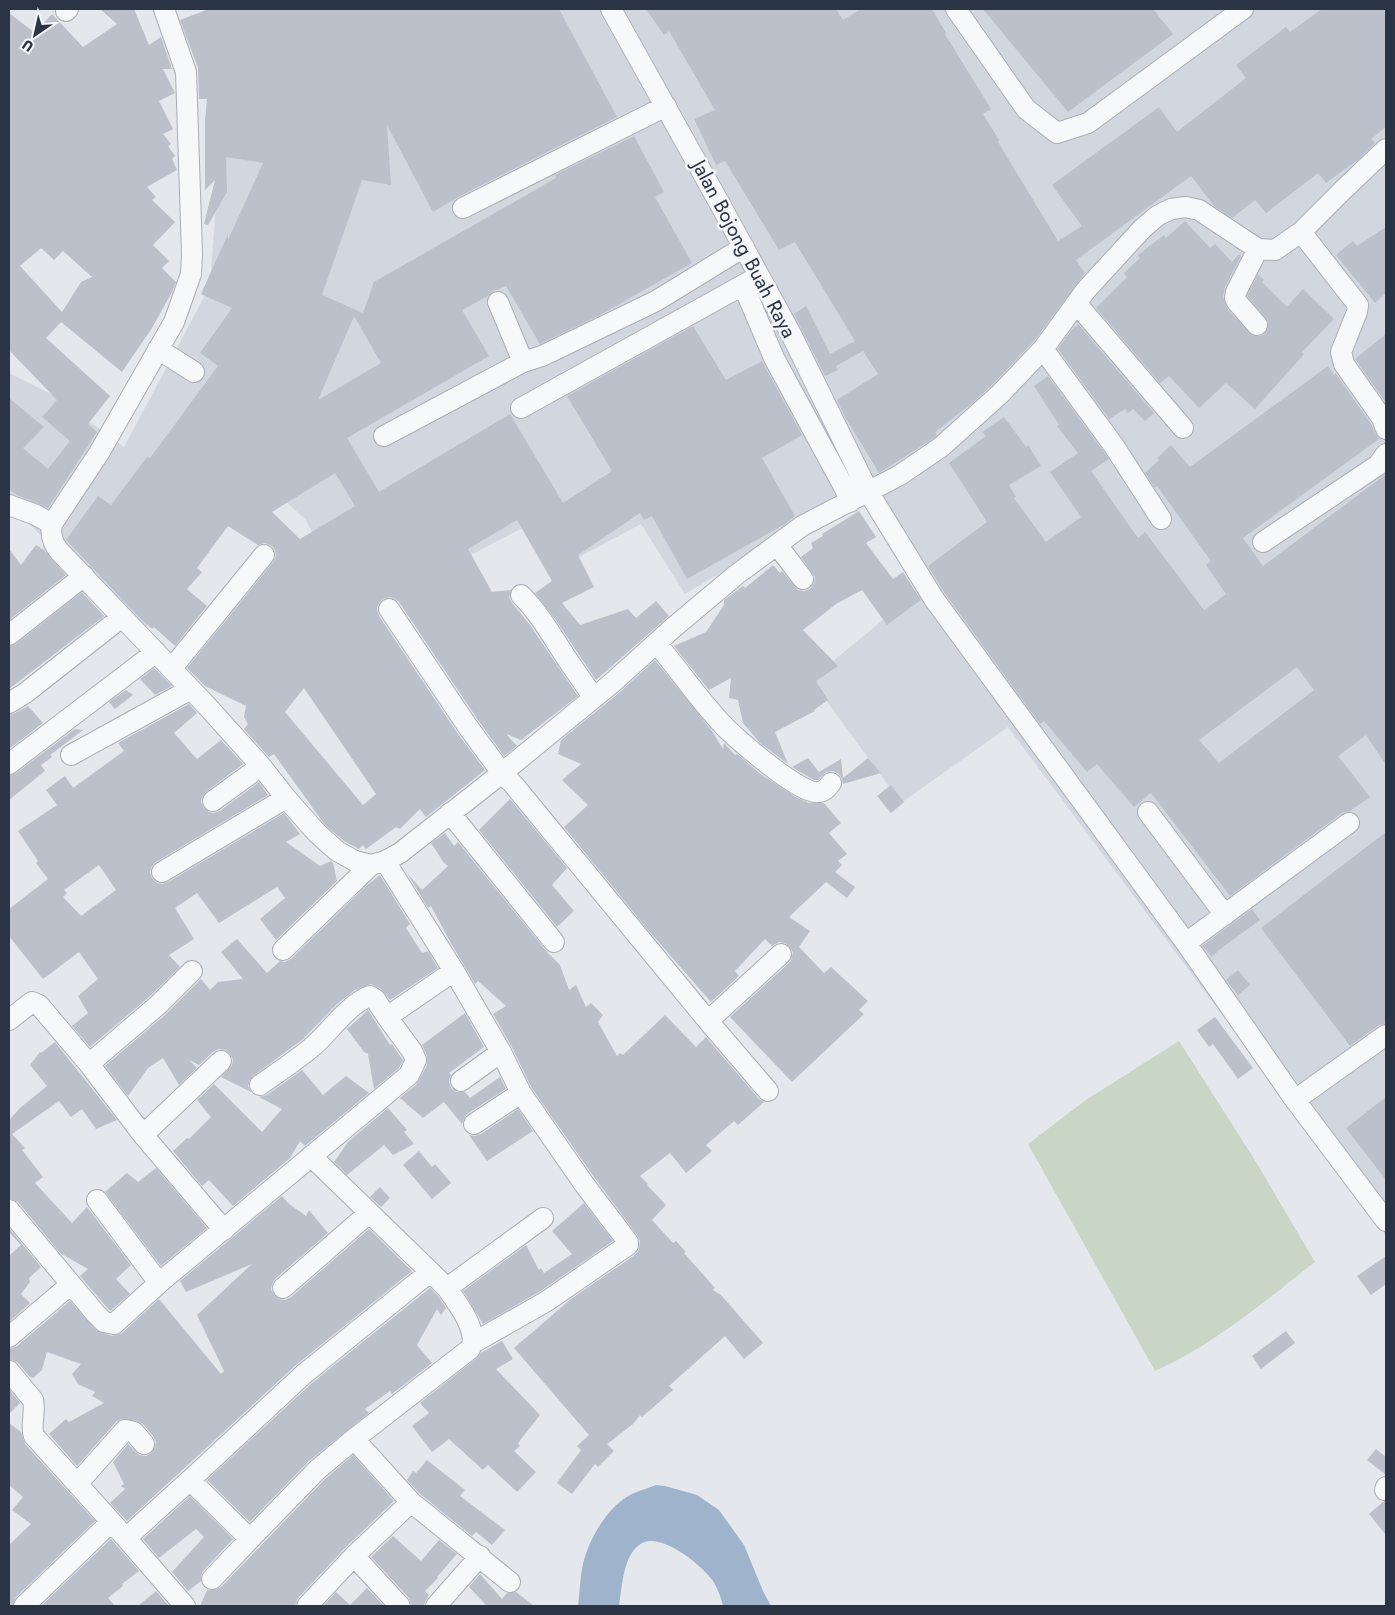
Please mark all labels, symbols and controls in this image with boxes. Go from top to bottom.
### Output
north arrow [10,10,60,60]
text: U [18,35,37,57]
street label: Jalan Bojong Buah Raya [683,152,803,343]

